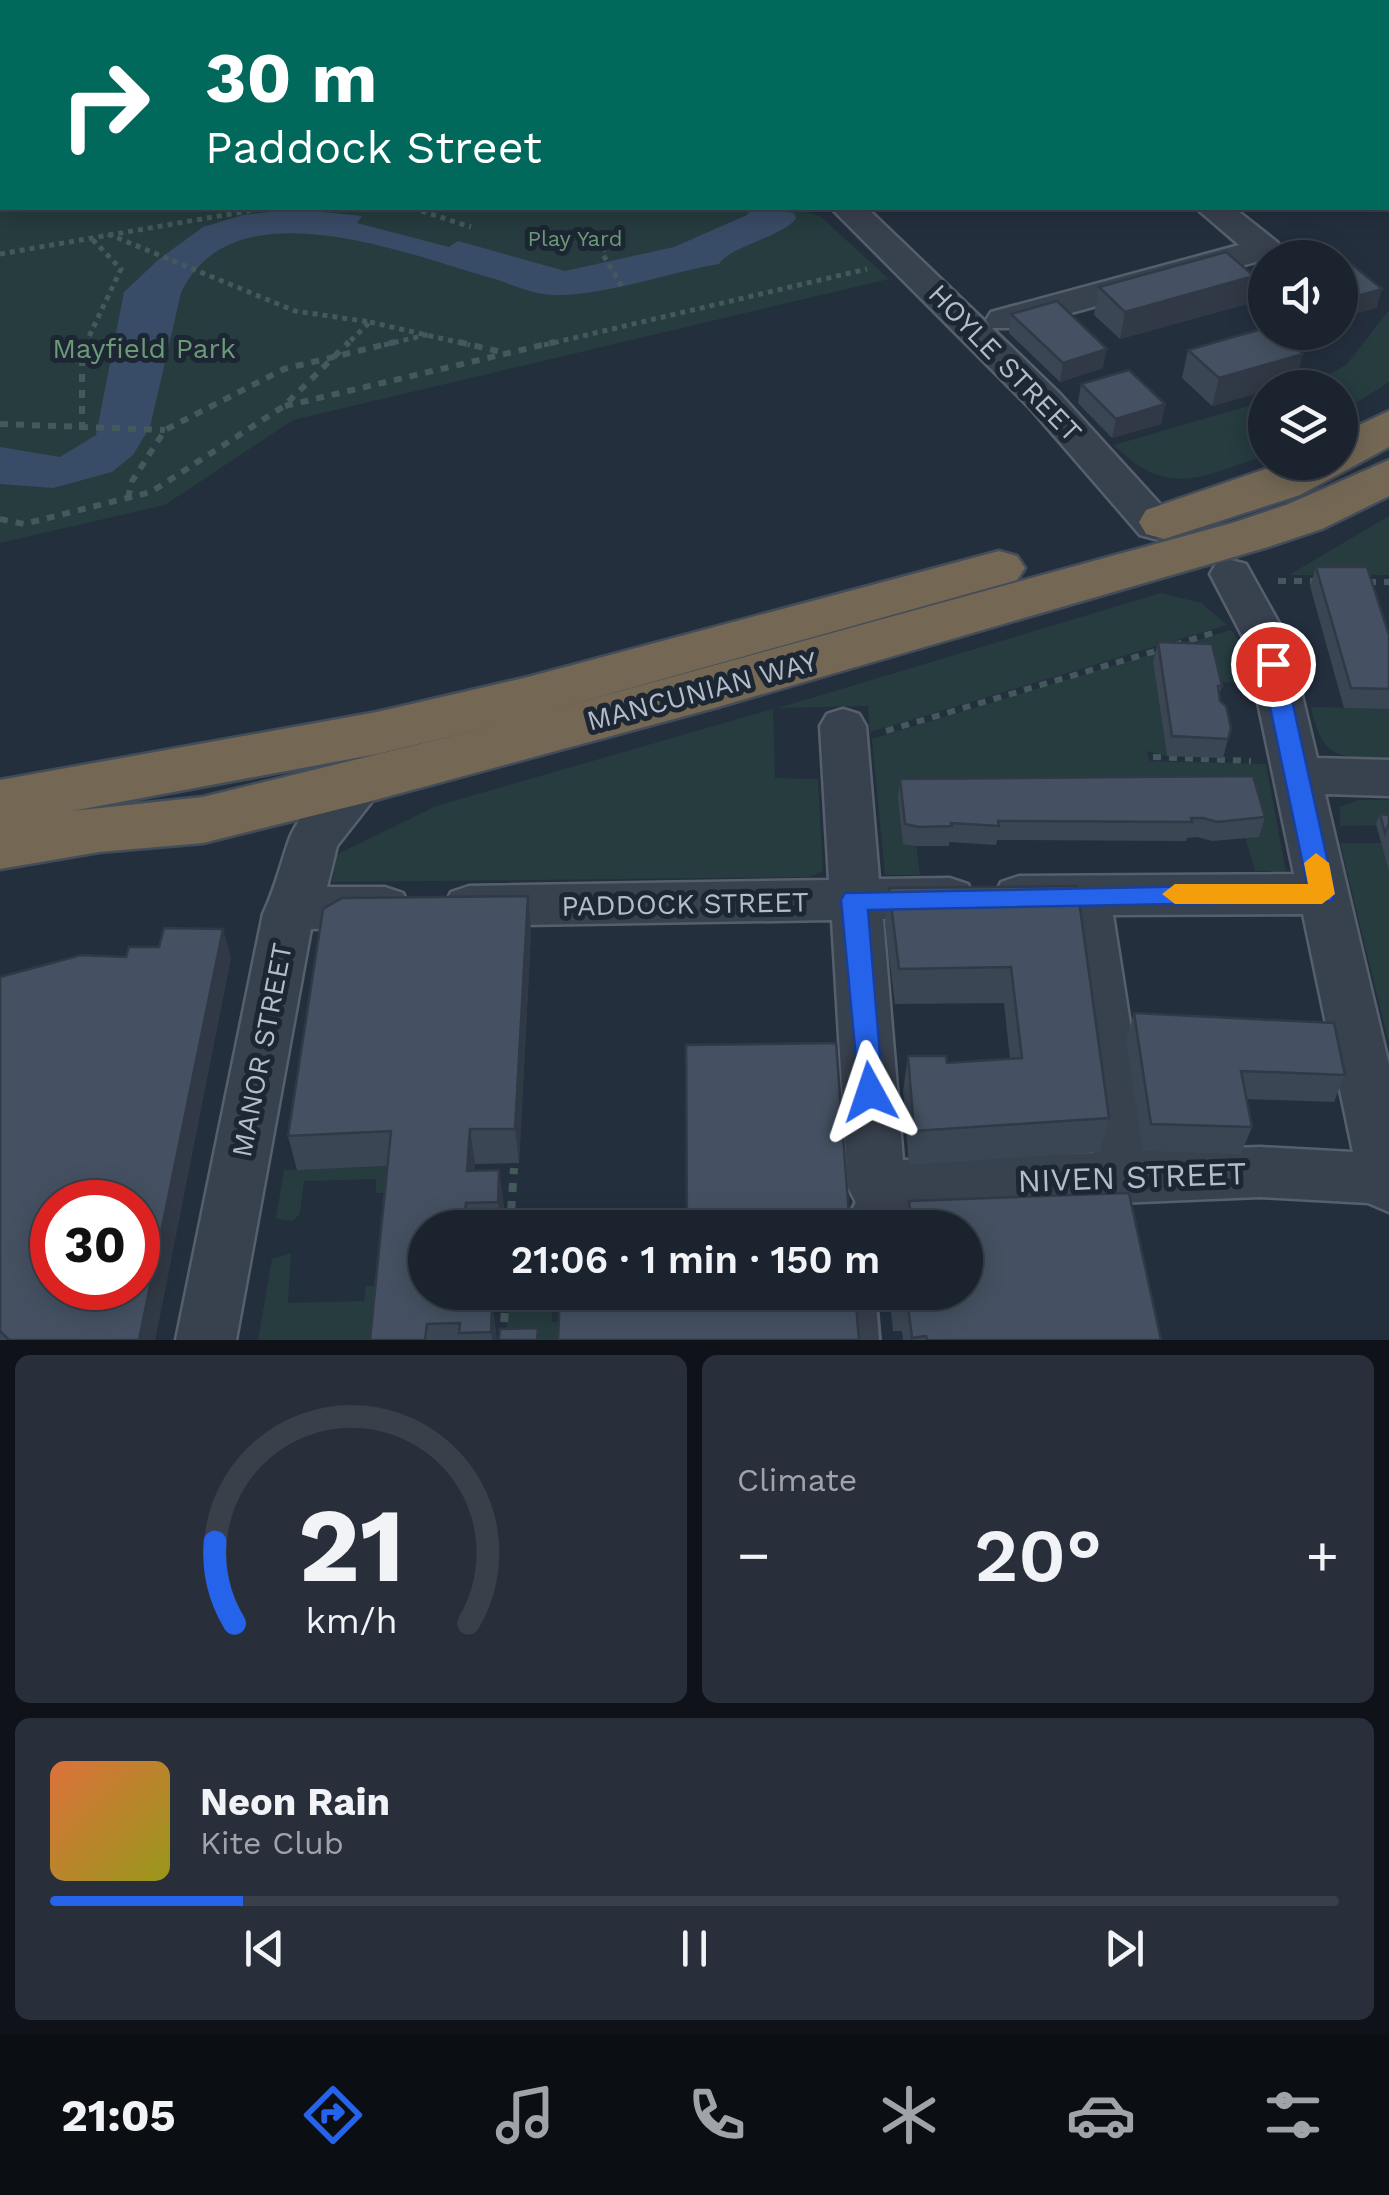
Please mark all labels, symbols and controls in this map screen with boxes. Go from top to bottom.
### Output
text: 30 m [205,37,377,119]
icon: right [40,40,170,170]
text: Paddock Street [205,121,542,174]
park label: Play Yard [528,226,622,251]
map controls [1248,240,1358,480]
button: sound [1248,240,1358,350]
street label: HOYLE STREET [922,278,1088,449]
park label: Mayfield Park [52,332,236,365]
button: layers [1248,370,1358,480]
pin [1231,622,1316,707]
icon: arrive [1246,637,1301,692]
street label: MANCUNIAN WAY [583,644,821,738]
street label: PADDOCK STREET [561,885,809,923]
street label: MANOR STREET [225,940,299,1160]
position arrow [818,1040,922,1144]
street label: NIVEN STREET [1017,1154,1247,1200]
speed limit sign: 30 [30,1180,160,1310]
text: 21:06 · 1 min · 150 m [511,1238,880,1282]
text: Climate [737,1461,857,1499]
text: 21 [298,1484,404,1606]
text: 20° [974,1511,1102,1599]
text: − [737,1523,770,1587]
text: + [1306,1523,1339,1587]
text: km/h [305,1600,397,1642]
text: Neon Rain [200,1780,390,1824]
text: Kite Club [200,1824,344,1862]
icon: previous [237,1921,292,1976]
icon: pause [667,1921,722,1976]
icon: next [1097,1921,1152,1976]
icon: directions [298,2080,368,2150]
icon: music [490,2080,560,2150]
icon: phone [682,2080,752,2150]
icon: climate [874,2080,944,2150]
icon: car [1066,2080,1136,2150]
icon: filters [1258,2080,1328,2150]
text: 21:05 [61,2089,176,2142]

